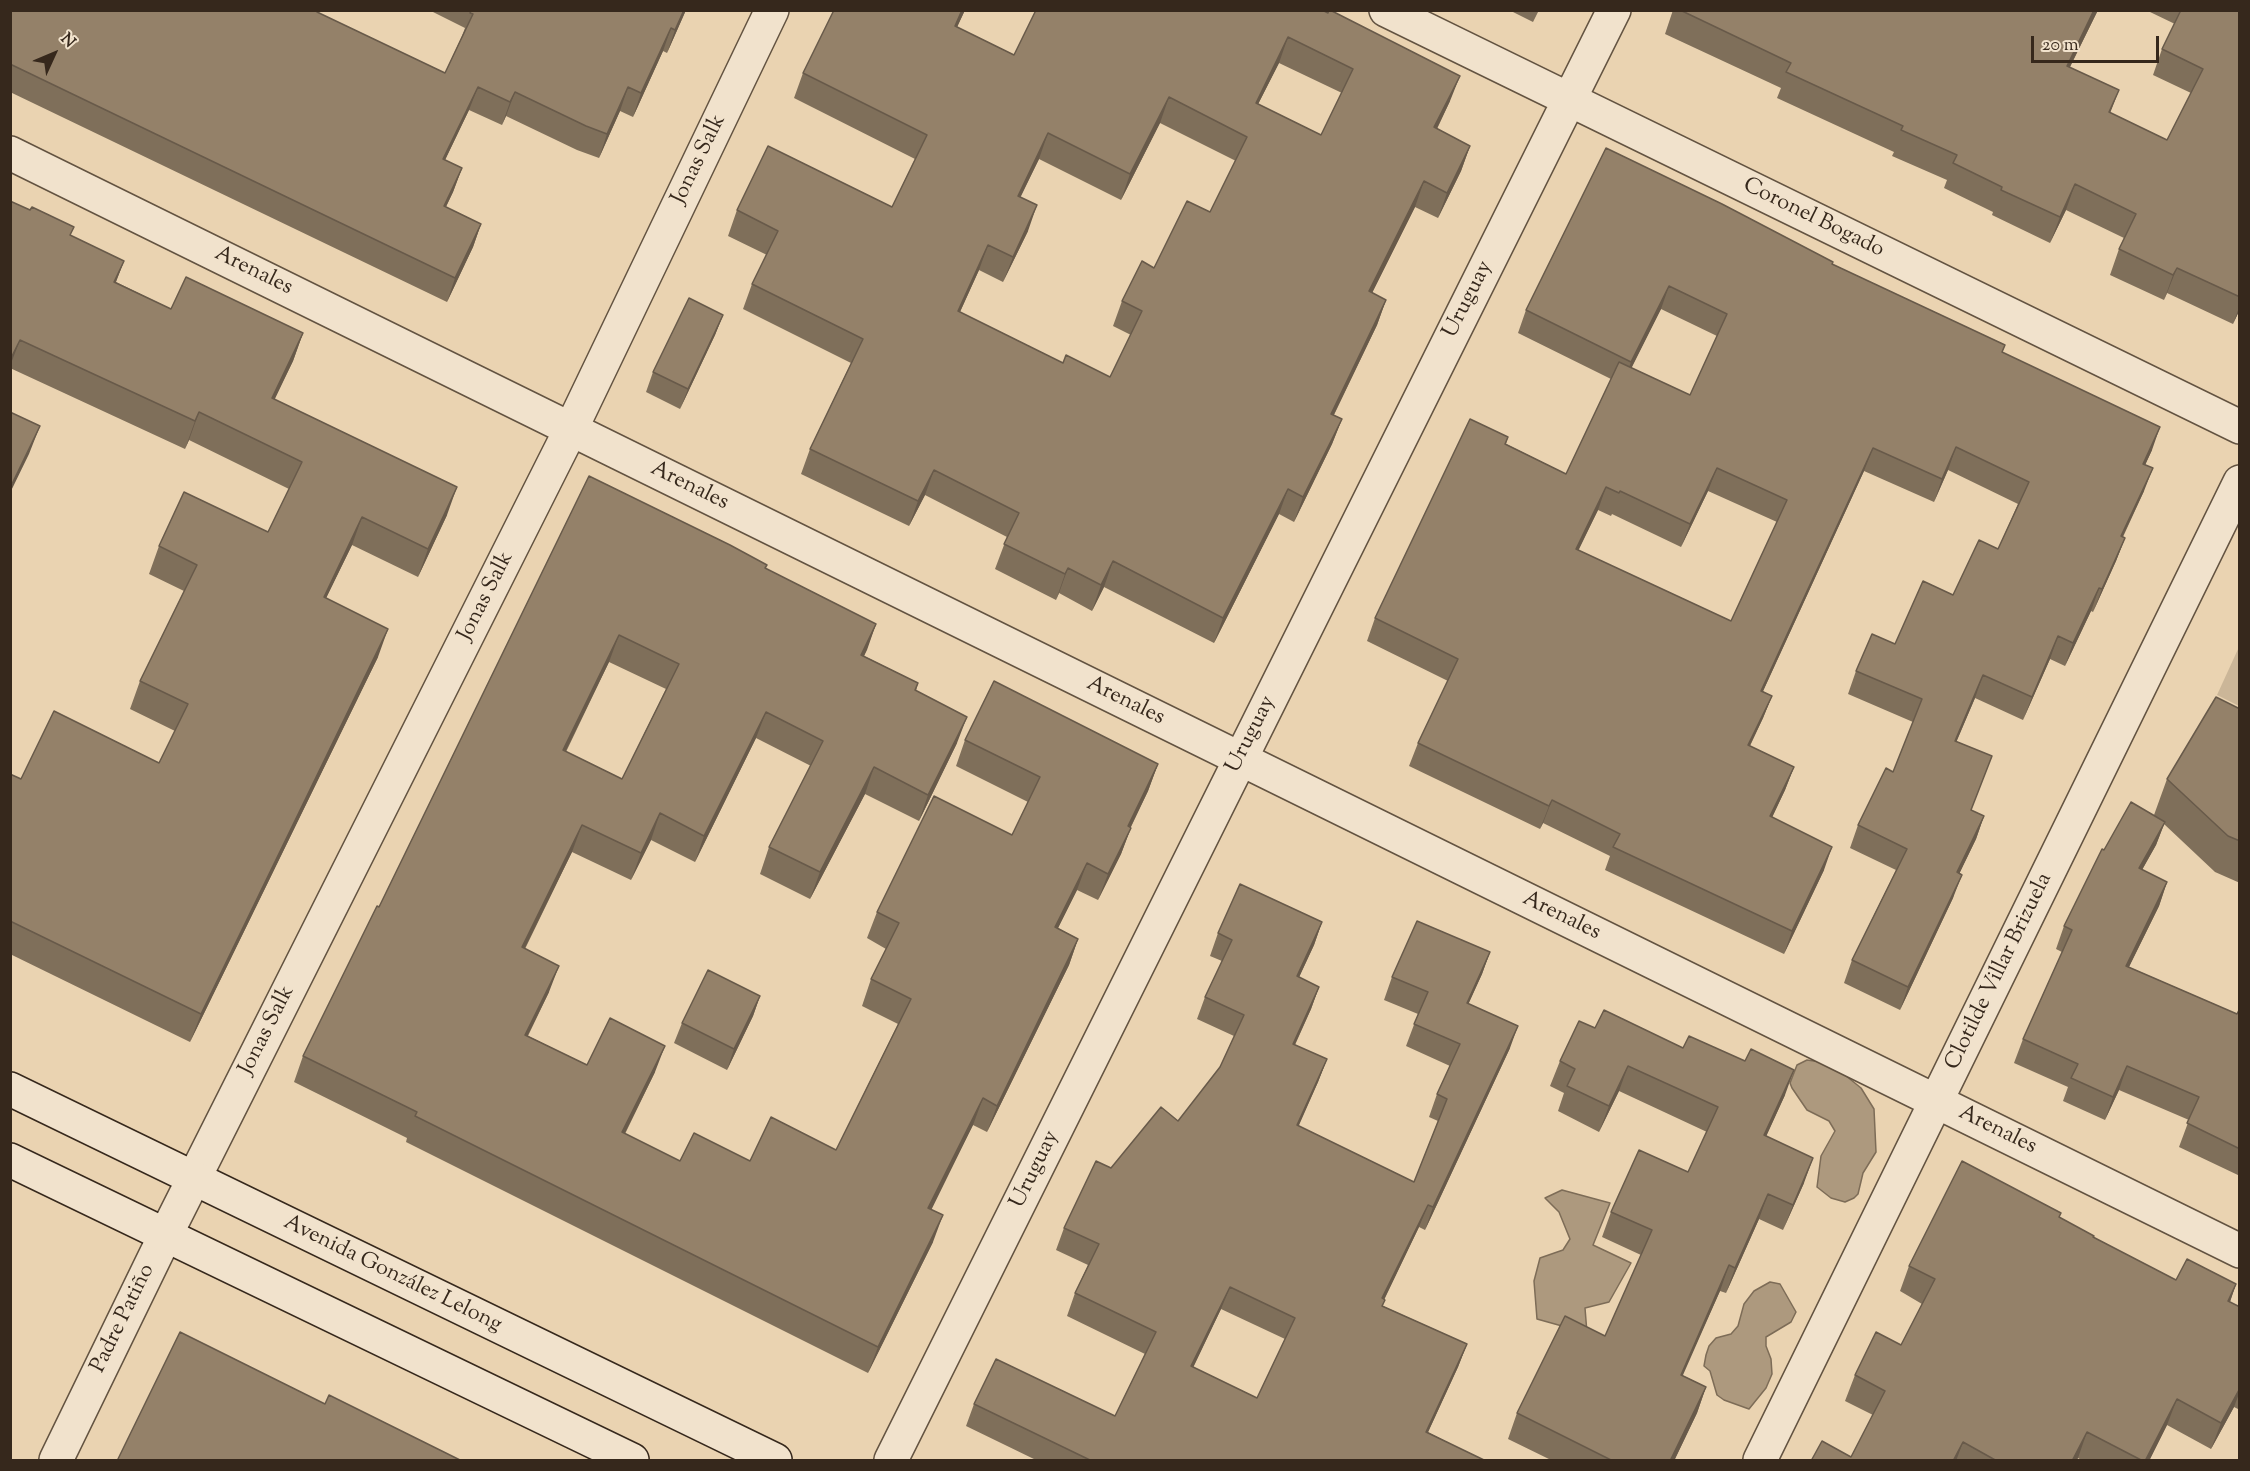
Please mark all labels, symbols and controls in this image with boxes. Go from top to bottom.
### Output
north arrow [24,24,84,84]
scale bar [2034,24,2162,62]
text: N [55,29,80,54]
text: 20 m [2042,33,2079,59]
street label: Jonas Salk [667,111,733,209]
street label: Coronel Bogado [1738,173,1888,265]
street label: Arenales [210,242,296,302]
street label: Uruguay [1438,257,1500,343]
street label: Arenales [646,457,732,517]
street label: Jonas Salk [453,548,521,646]
street label: Arenales [1082,672,1168,732]
street label: Uruguay [1221,692,1283,778]
street label: Clotilde Villar Brizuela [1941,869,2059,1075]
street label: Arenales [1518,887,1604,947]
street label: Jonas Salk [234,982,302,1080]
street label: Arenales [1954,1101,2040,1161]
street label: Uruguay [1006,1127,1066,1213]
street label: Avenida González Lelong [278,1211,506,1339]
street label: Padre Patiño [86,1260,162,1378]

